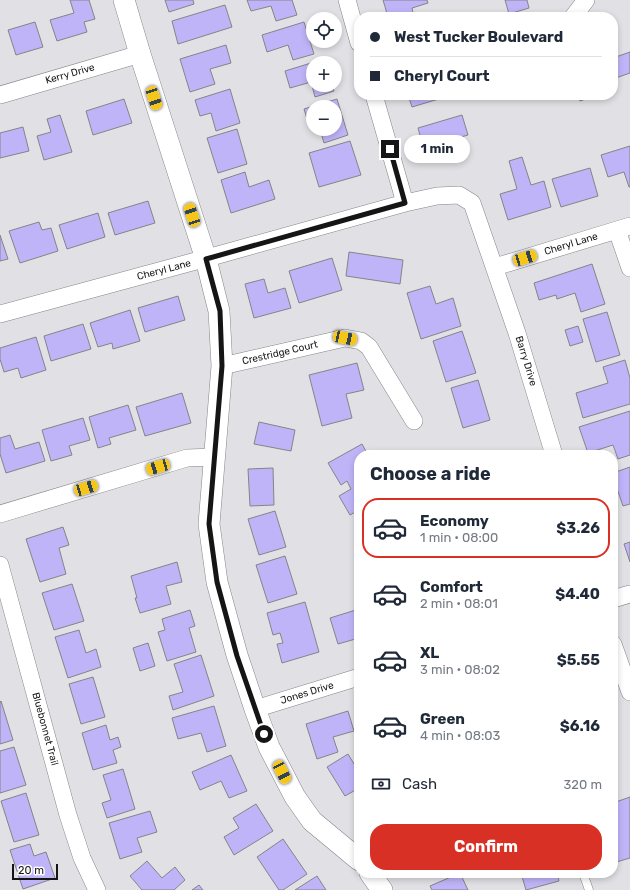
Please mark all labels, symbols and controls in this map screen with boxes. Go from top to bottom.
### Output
map controls [306,12,342,136]
button: locate [306,12,342,48]
text: West Tucker Boulevard [394,28,563,46]
button: + [306,56,342,92]
street label: Kerry Drive [44,61,96,87]
text: Cheryl Court [394,67,490,85]
car [145,85,163,111]
button: − [306,100,342,136]
callout: 1 min [404,135,470,163]
route end [381,140,399,158]
text: 1 min [420,141,454,156]
car [183,202,201,228]
street label: Cheryl Lane [543,230,600,258]
car [512,249,538,267]
street label: Cheryl Lane [136,257,193,283]
car [332,330,358,346]
street label: Barry Drive [513,335,539,388]
street label: Crestridge Court [241,338,319,368]
car [145,458,171,476]
text: Choose a ride [370,463,491,485]
car [73,479,99,497]
icon: car [372,510,408,546]
text: Economy [420,512,489,530]
text: $3.26 [556,519,600,537]
text: 1 min · 08:00 [420,530,498,545]
icon: car [372,576,408,612]
text: Comfort [420,578,483,596]
text: $4.40 [555,585,600,603]
text: 2 min · 08:01 [420,596,498,611]
icon: car [372,642,408,678]
text: XL [420,644,439,662]
text: $5.55 [557,651,600,669]
text: 3 min · 08:02 [420,662,500,677]
street label: Jones Drive [279,679,336,707]
street label: Bluebonnet Trail [29,691,61,767]
icon: car [372,708,408,744]
text: Green [420,710,465,728]
text: $6.16 [560,717,600,735]
route start [255,725,273,743]
text: 4 min · 08:03 [420,728,500,743]
car [271,759,293,785]
icon: cash [370,773,392,795]
text: Cash [402,775,437,793]
text: 320 m [564,777,602,792]
button: Confirm [370,824,602,870]
scale bar [12,862,58,881]
text: 20 m [18,864,44,877]

